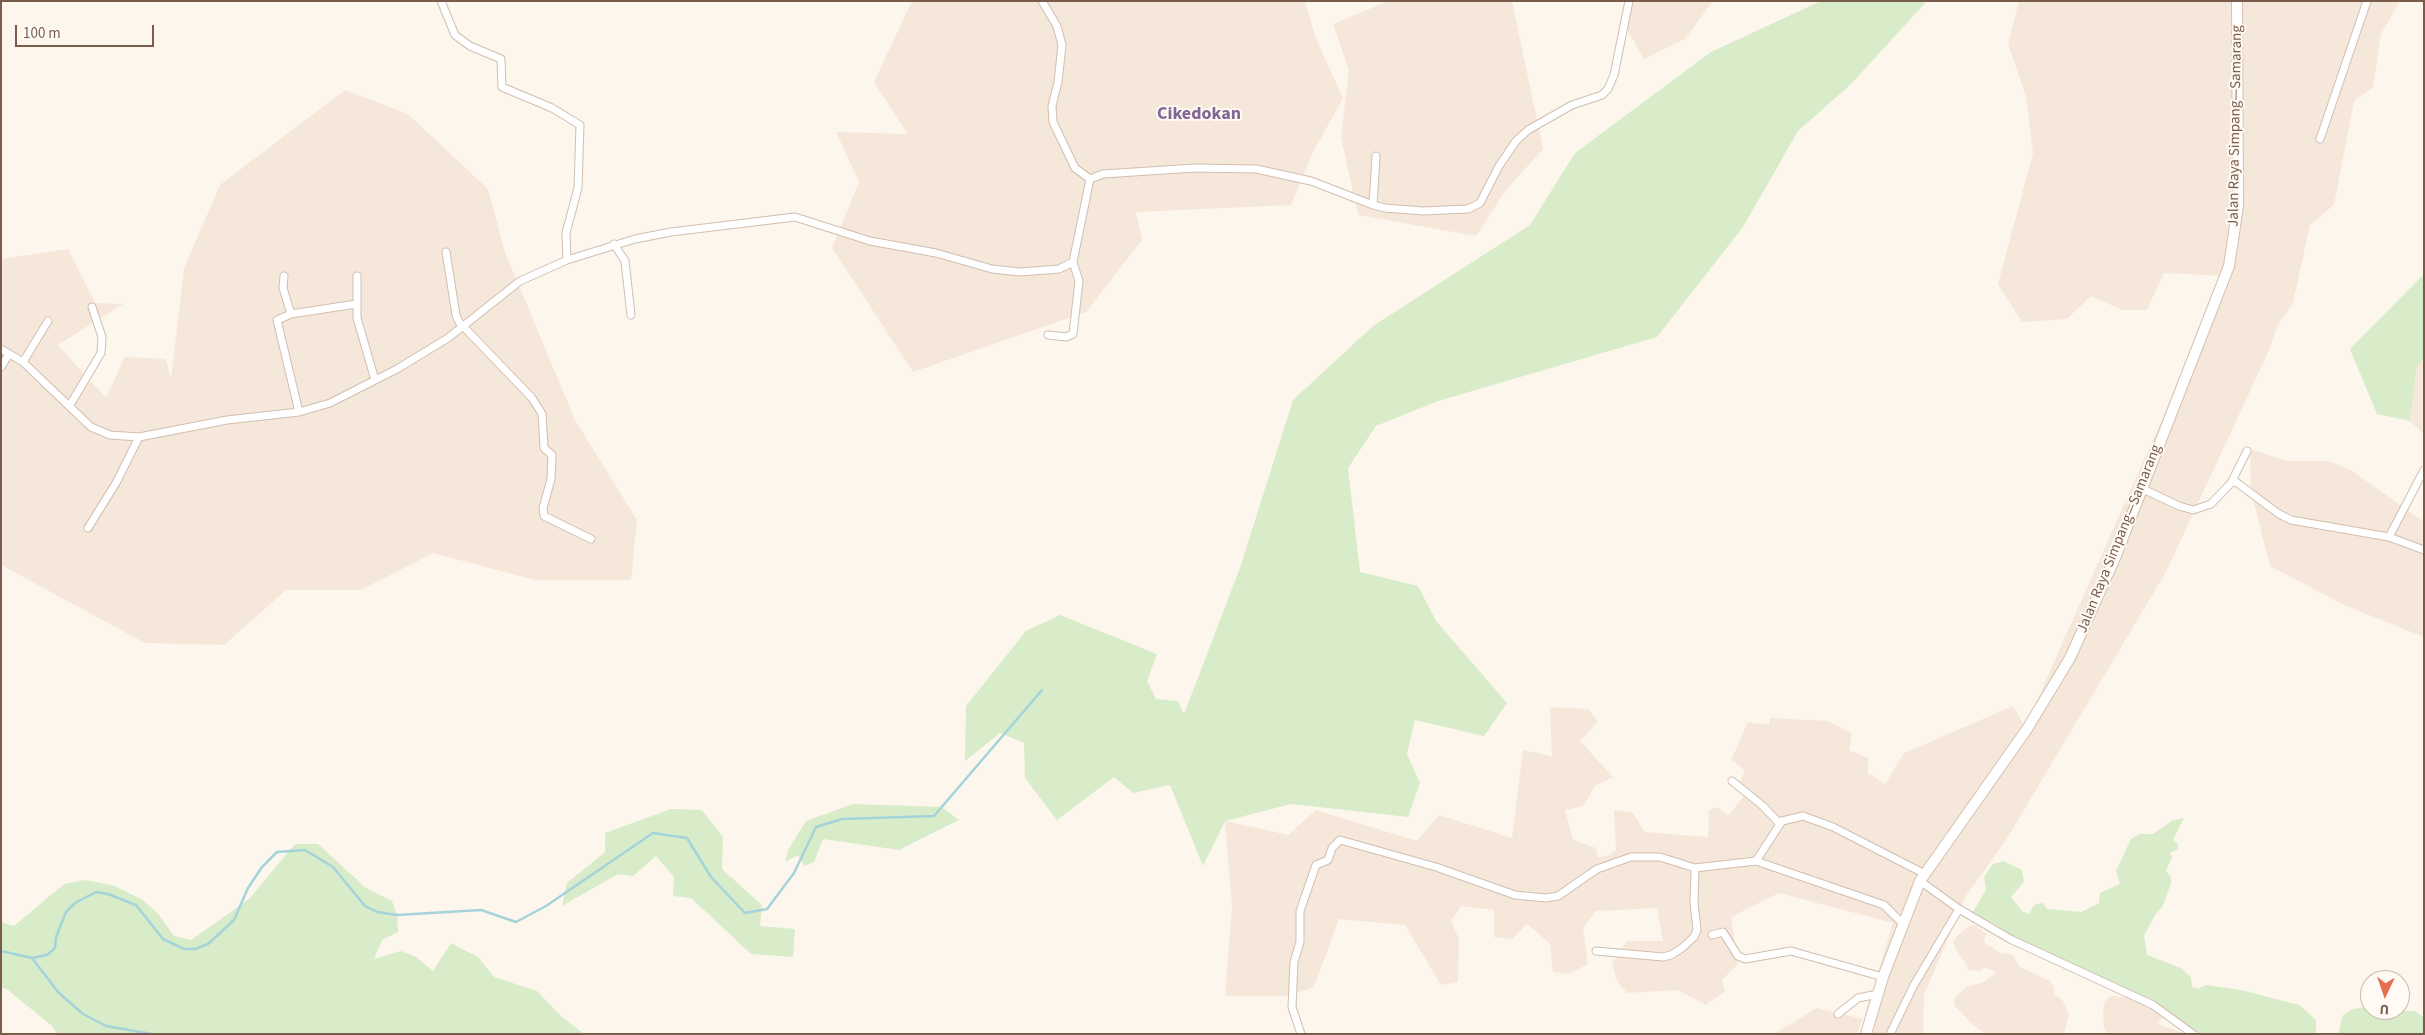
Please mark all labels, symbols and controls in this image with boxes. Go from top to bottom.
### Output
scale bar [18,15,156,47]
text: 100 m [23,23,61,44]
street label: Jalan Raya Simpang—Samarang [2225,25,2247,227]
district label: Cikedokan [1157,104,1241,126]
street label: Jalan Raya Simpang—Samarang [2074,442,2166,636]
north arrow [2360,970,2410,1020]
text: U [2379,999,2389,1019]

